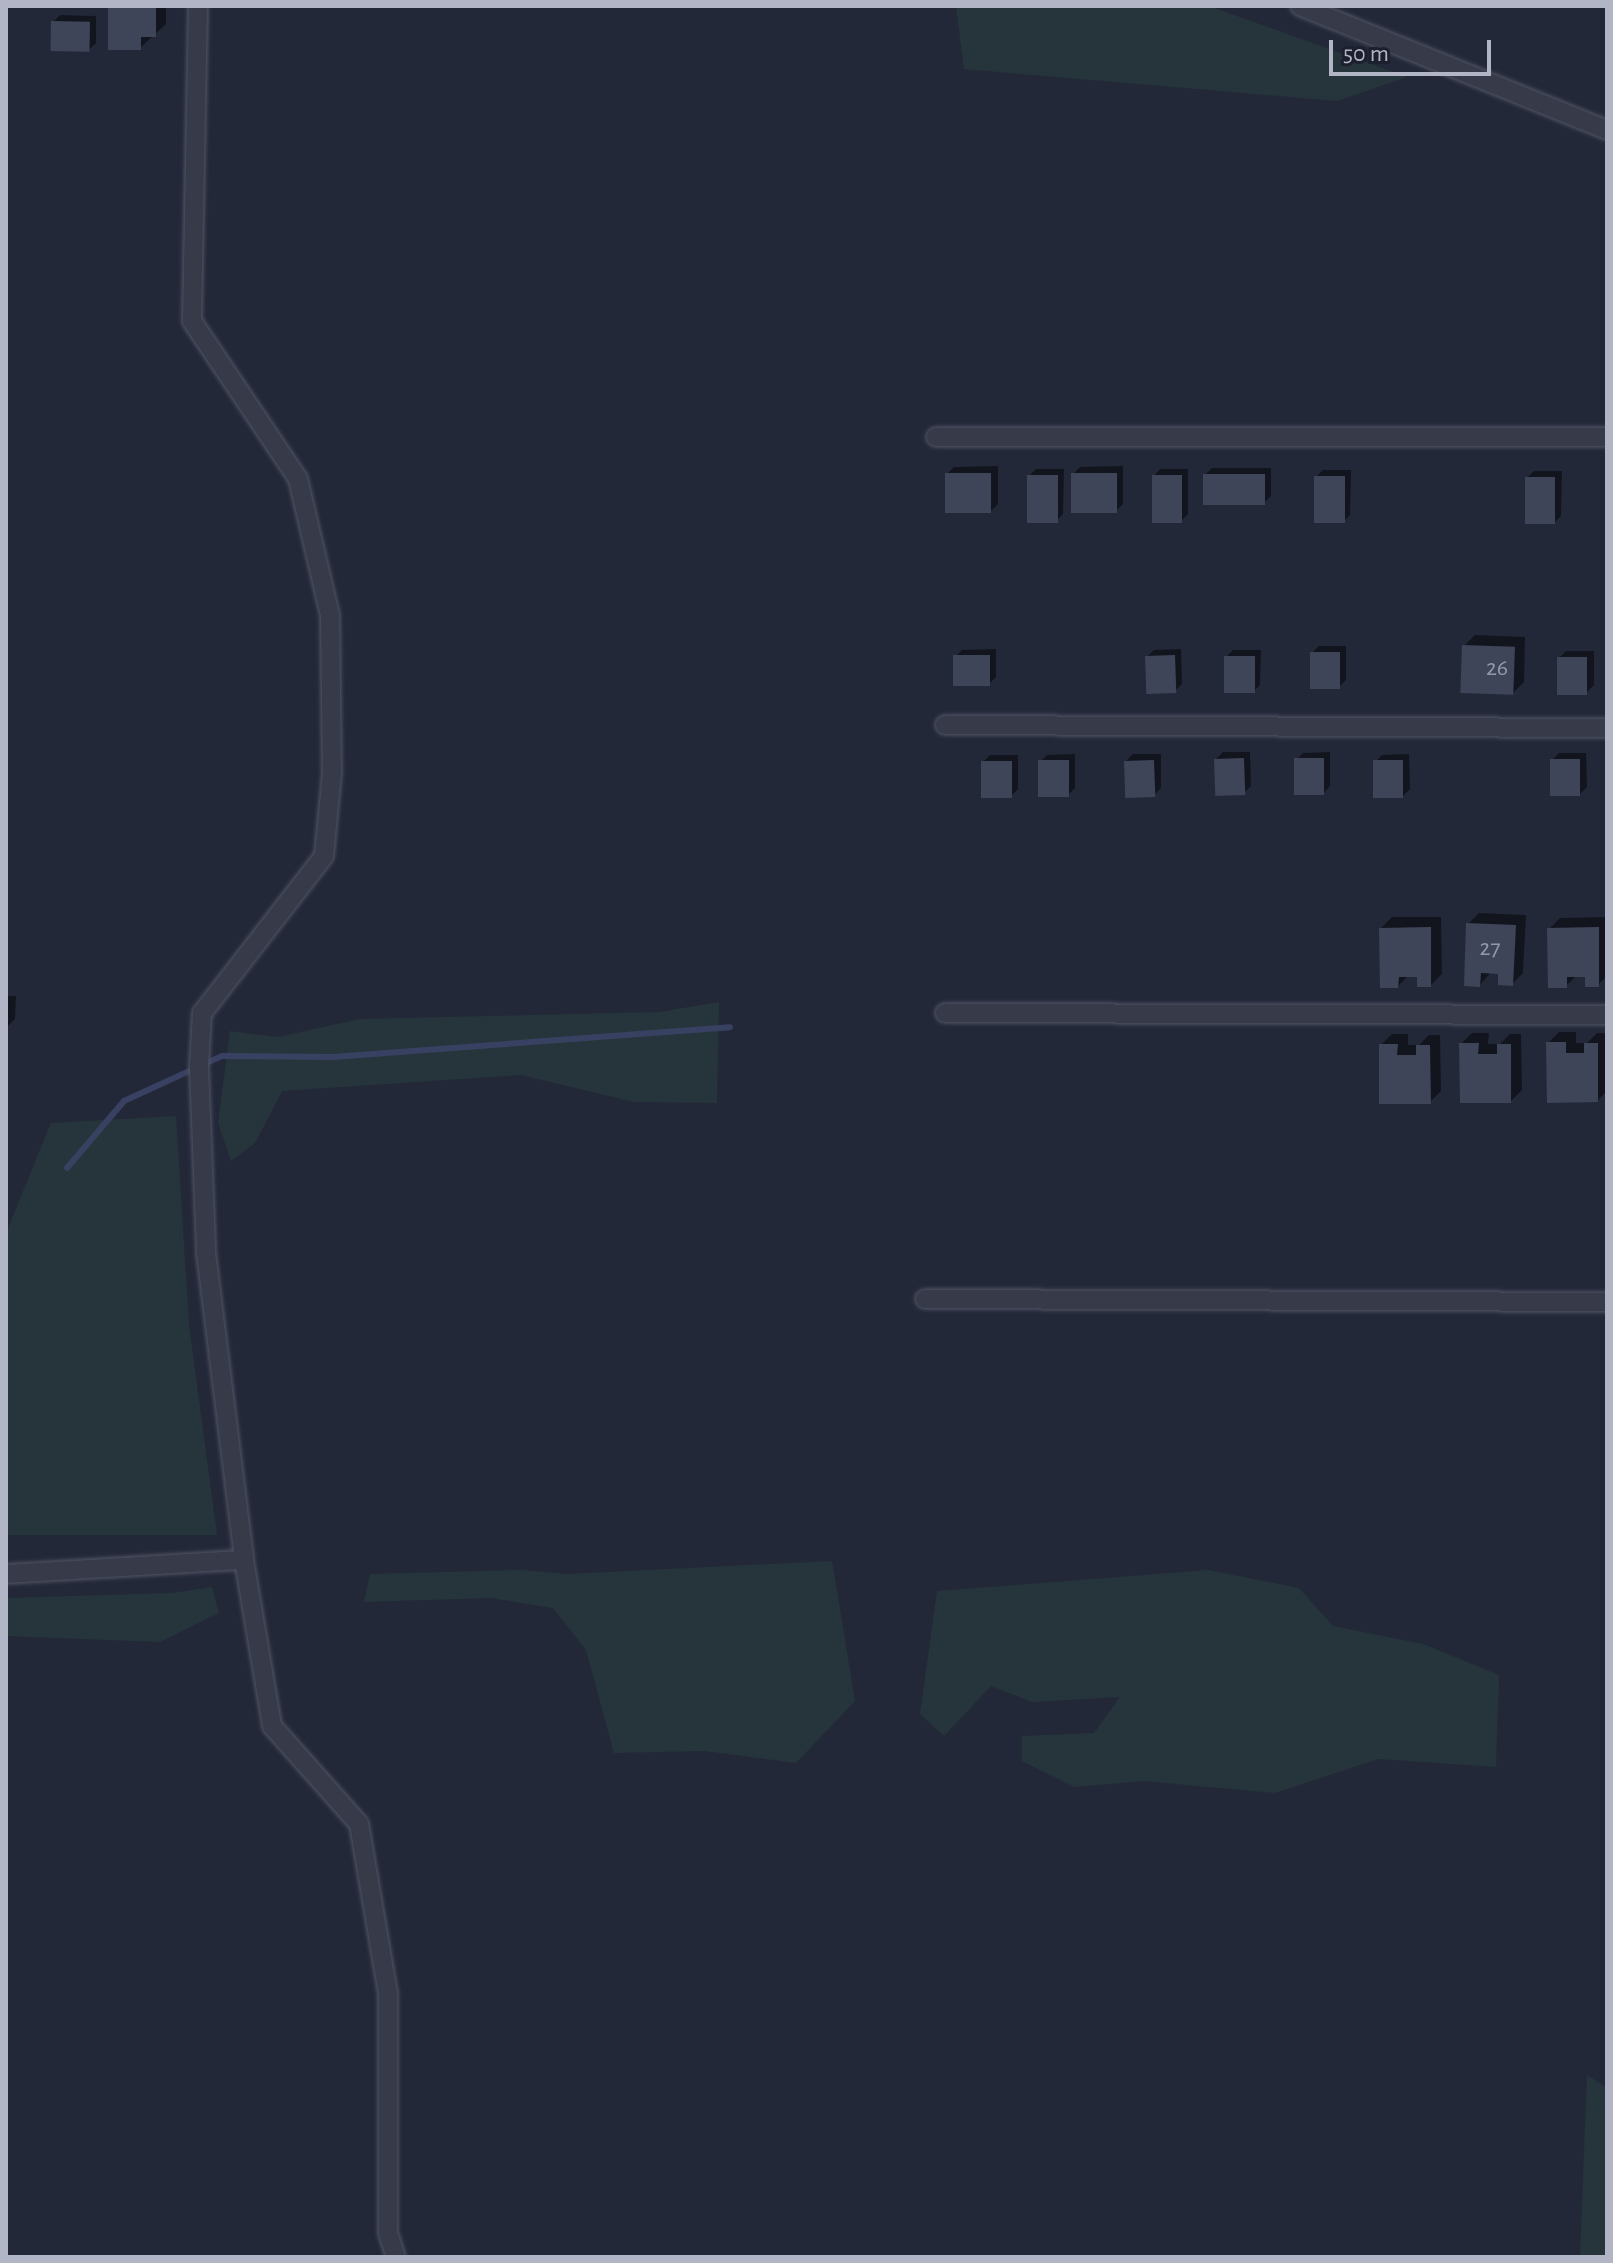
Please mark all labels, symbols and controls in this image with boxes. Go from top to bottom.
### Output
scale bar [1333,24,1495,74]
text: 50 m [1343,42,1389,66]
house number: 26 [1486,655,1508,683]
house number: 27 [1480,935,1500,963]

